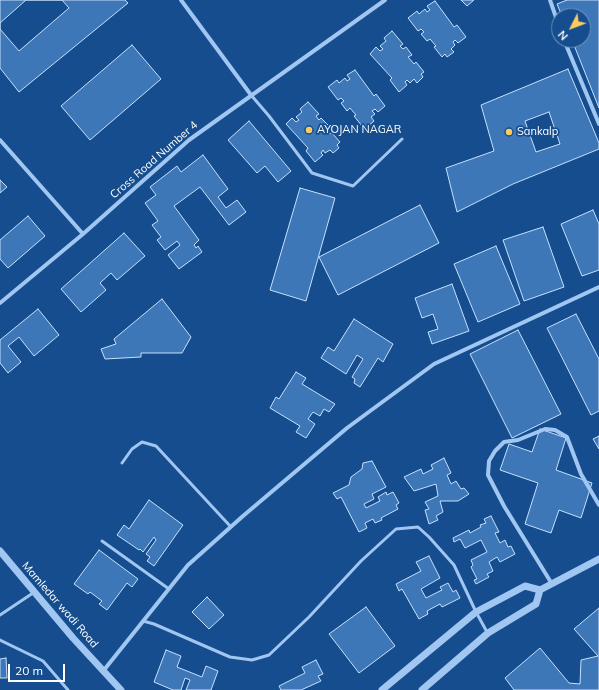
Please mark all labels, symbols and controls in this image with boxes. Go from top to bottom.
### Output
north arrow [551,8,591,48]
text: N [555,28,571,43]
street label: Cross Road Number 4 [108,118,200,202]
place label: AYOJAN NAGAR [317,123,401,137]
marker: AYOJAN NAGAR [304,125,314,135]
place label: Sankalp [517,125,558,139]
marker: Sankalp [504,127,514,137]
street label: Mamledar wadi Road [19,559,101,651]
scale bar [10,656,67,682]
text: 20 m [15,663,43,678]

